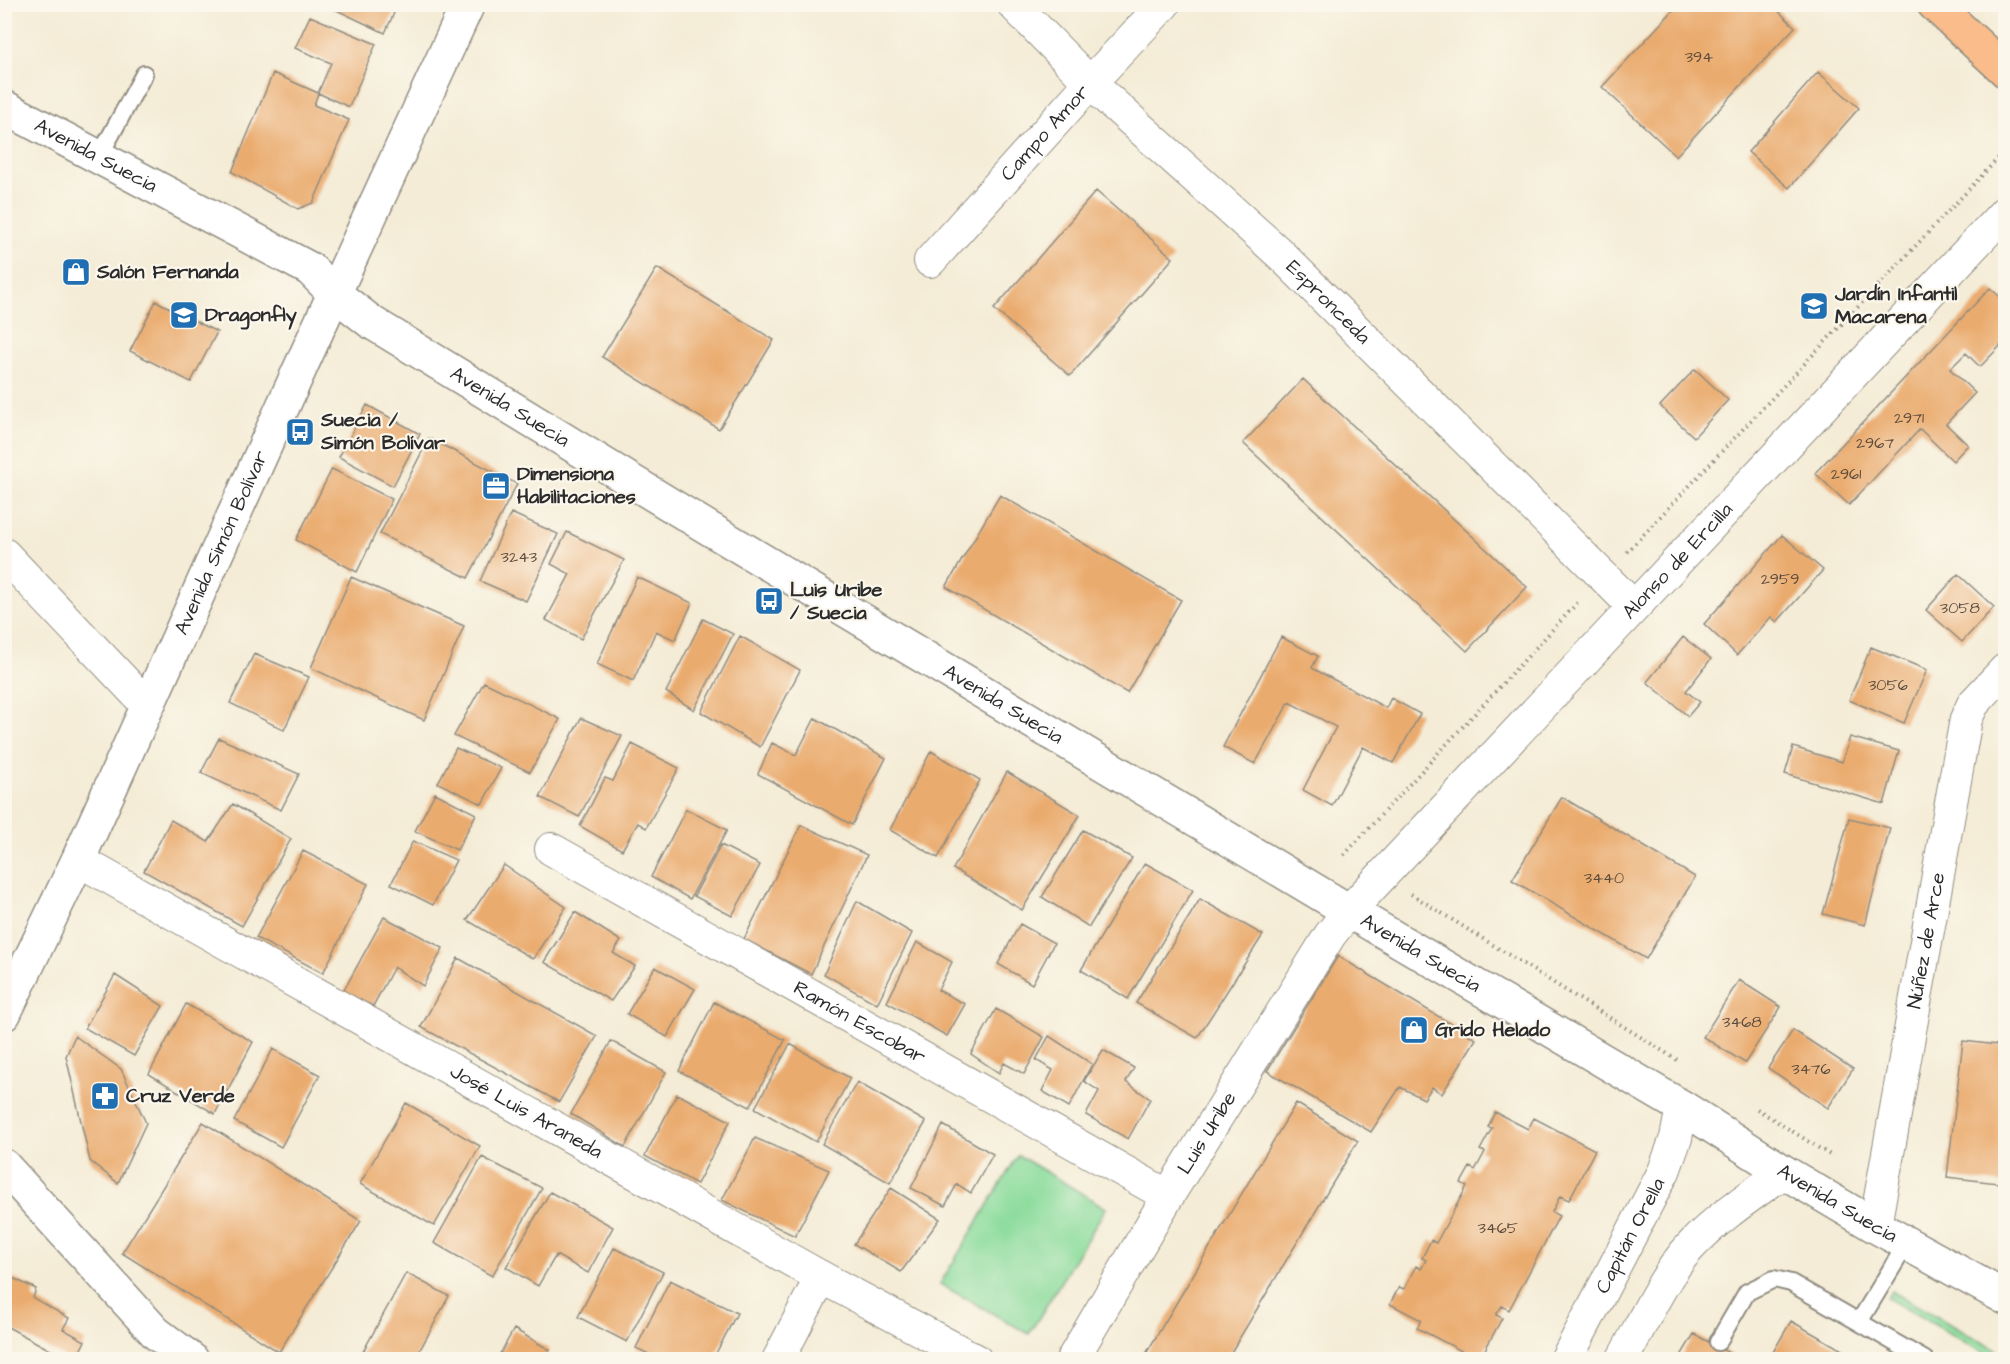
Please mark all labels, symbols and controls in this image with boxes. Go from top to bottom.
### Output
house number: 394 [1685,46,1713,68]
street label: Campo Amor [994,79,1096,187]
street label: Avenida Suecia [30,112,162,200]
street label: Espronceda [1280,254,1377,351]
shop icon: Salón Fernanda [60,256,92,288]
place label: Salón Fernanda [96,258,240,286]
place label: Jardín Infantil Macarena [1834,280,1957,331]
school or university icon: Jardín Infantil Macarena [1798,290,1830,322]
school or university icon: Dragonfly [168,299,200,331]
place label: Dragonfly [205,301,297,330]
street label: Avenida Suecia [445,360,575,454]
place label: Suecia / Simón Bolívar [320,406,446,457]
house number: 2971 [1894,407,1924,429]
bus stop icon: Suecia / Simón Bolívar [284,416,316,448]
house number: 2967 [1856,432,1894,454]
street label: Avenida Simón Bolívar [168,446,275,639]
place label: Dimensiona Habilitaciones [517,460,636,511]
house number: 2961 [1831,463,1861,485]
office icon: Dimensiona Habilitaciones [480,470,512,502]
street label: Alonso de Ercilla [1616,496,1739,625]
house number: 3243 [501,546,537,568]
house number: 2959 [1761,568,1799,590]
place label: Luis Uribe / Suecia [790,576,883,627]
bus stop icon: Luis Uribe / Suecia [753,585,785,617]
house number: 3058 [1940,597,1980,619]
street label: Avenida Suecia [938,658,1068,751]
house number: 3056 [1868,674,1908,696]
house number: 3440 [1584,867,1624,889]
street label: Núñez de Arce [1900,870,1952,1011]
street label: Avenida Suecia [1355,907,1486,1000]
street label: Ramón Escobar [788,974,931,1071]
house number: 3468 [1722,1011,1762,1033]
shop icon: Grido Helado [1398,1014,1430,1046]
place label: Grido Helado [1435,1016,1551,1044]
street label: José Luis Araneda [445,1057,608,1166]
house number: 3476 [1792,1058,1830,1080]
pharmacy icon: Cruz Verde [89,1080,121,1112]
place label: Cruz Verde [126,1082,235,1110]
street label: Luis Uribe [1171,1086,1243,1180]
street label: Avenida Suecia [1772,1157,1902,1250]
street label: Capitán Orella [1589,1173,1672,1298]
house number: 3465 [1478,1217,1519,1239]

